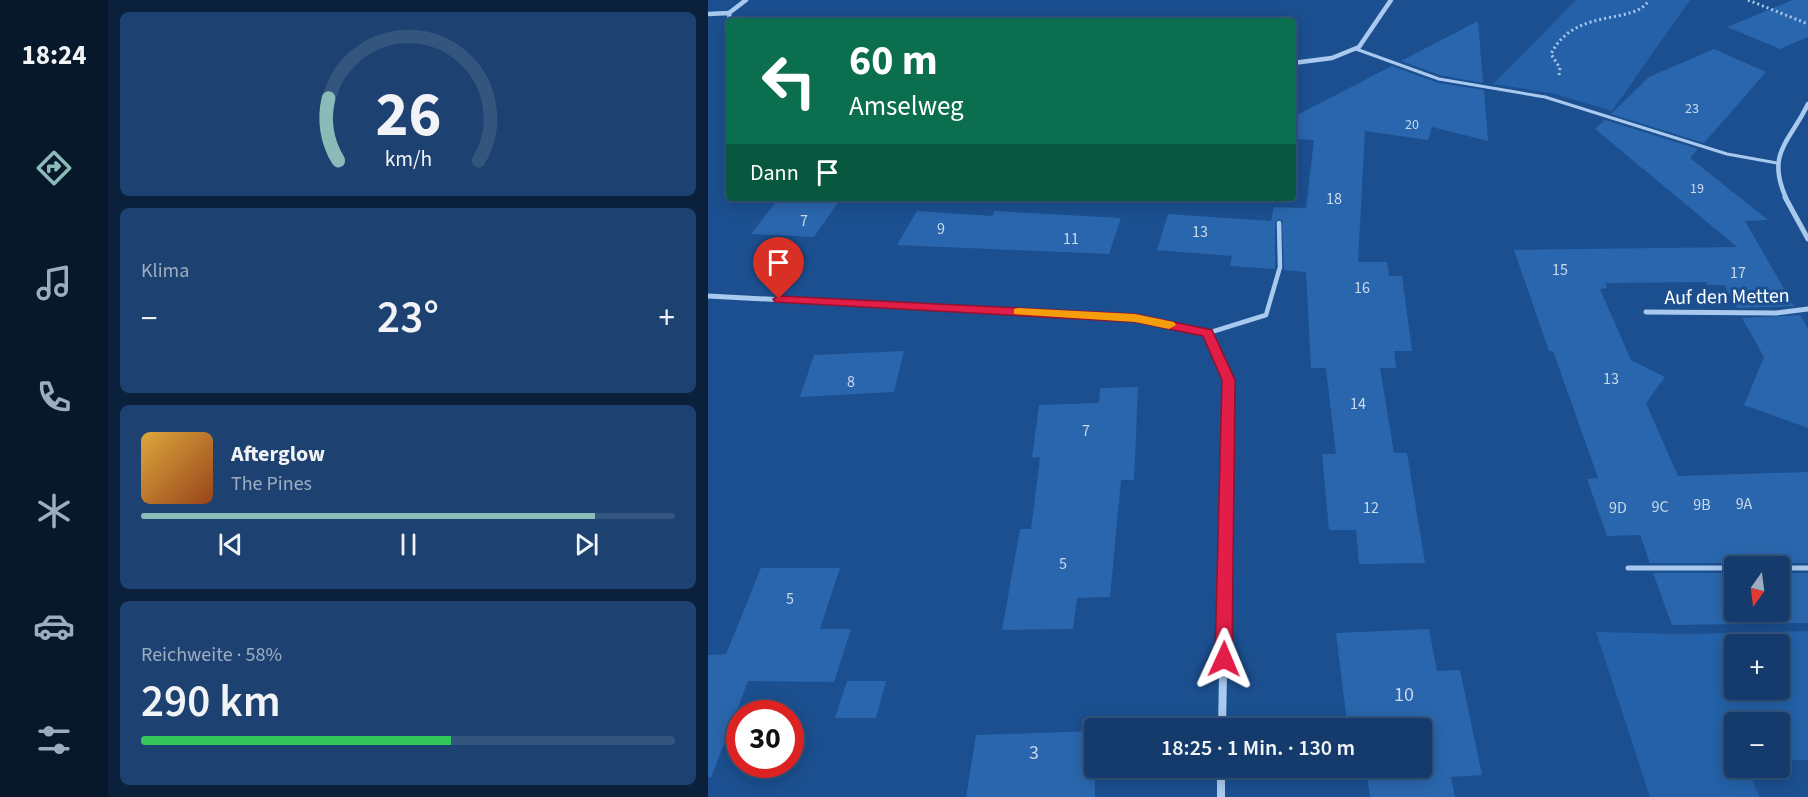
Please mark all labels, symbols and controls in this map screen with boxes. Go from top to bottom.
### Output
text: 60 m [849,31,938,91]
text: 18:24 [21,36,87,75]
icon: left [750,42,828,120]
text: 26 [375,71,441,160]
text: Amselweg [849,87,964,126]
house number: 23 [1685,99,1699,119]
house number: 20 [1405,115,1419,135]
text: km/h [384,145,432,176]
icon: directions [33,147,75,189]
icon: arrive [811,156,844,189]
text: Dann [750,157,799,189]
house number: 19 [1690,179,1704,199]
house number: 18 [1326,188,1342,210]
house number: 7 [800,210,808,232]
house number: 9 [937,218,945,240]
house number: 13 [1192,221,1208,243]
house number: 11 [1063,228,1079,250]
pin [753,237,804,299]
icon: arrive [762,246,795,279]
text: Klima [141,257,189,285]
house number: 15 [1552,259,1568,281]
icon: music [33,262,75,304]
house number: 17 [1730,262,1746,284]
house number: 16 [1354,277,1370,299]
street label: Auf den Metten [1664,282,1790,312]
text: 23° [377,286,439,350]
text: − [141,295,157,342]
text: + [659,295,675,342]
house number: 13 [1603,368,1619,390]
house number: 8 [847,371,855,393]
icon: phone [33,376,75,418]
house number: 14 [1350,393,1366,415]
house number: 7 [1082,420,1090,442]
text: Afterglow [231,438,325,470]
text: The Pines [231,470,312,498]
icon: climate [33,490,75,532]
house number: 9A [1736,493,1753,515]
house number: 9B [1693,494,1711,516]
house number: 9C [1651,496,1669,518]
house number: 12 [1363,497,1379,519]
house number: 9D [1609,497,1627,519]
icon: previous [214,528,247,561]
icon: pause [392,528,425,561]
icon: next [570,528,603,561]
house number: 5 [1059,553,1067,575]
north arrow [1724,556,1790,622]
map controls [1724,556,1790,778]
house number: 5 [786,588,794,610]
icon: car [33,605,75,647]
position arrow [1192,627,1256,691]
button: + [1724,634,1790,700]
text: Reichweite · 58% [141,641,282,669]
text: 290 km [141,670,281,734]
house number: 10 [1394,681,1414,709]
speed limit sign: 30 [726,700,804,778]
button: − [1724,712,1790,778]
icon: filters [33,719,75,761]
text: 18:25 · 1 Min. · 130 m [1161,732,1355,764]
house number: 3 [1029,739,1039,767]

